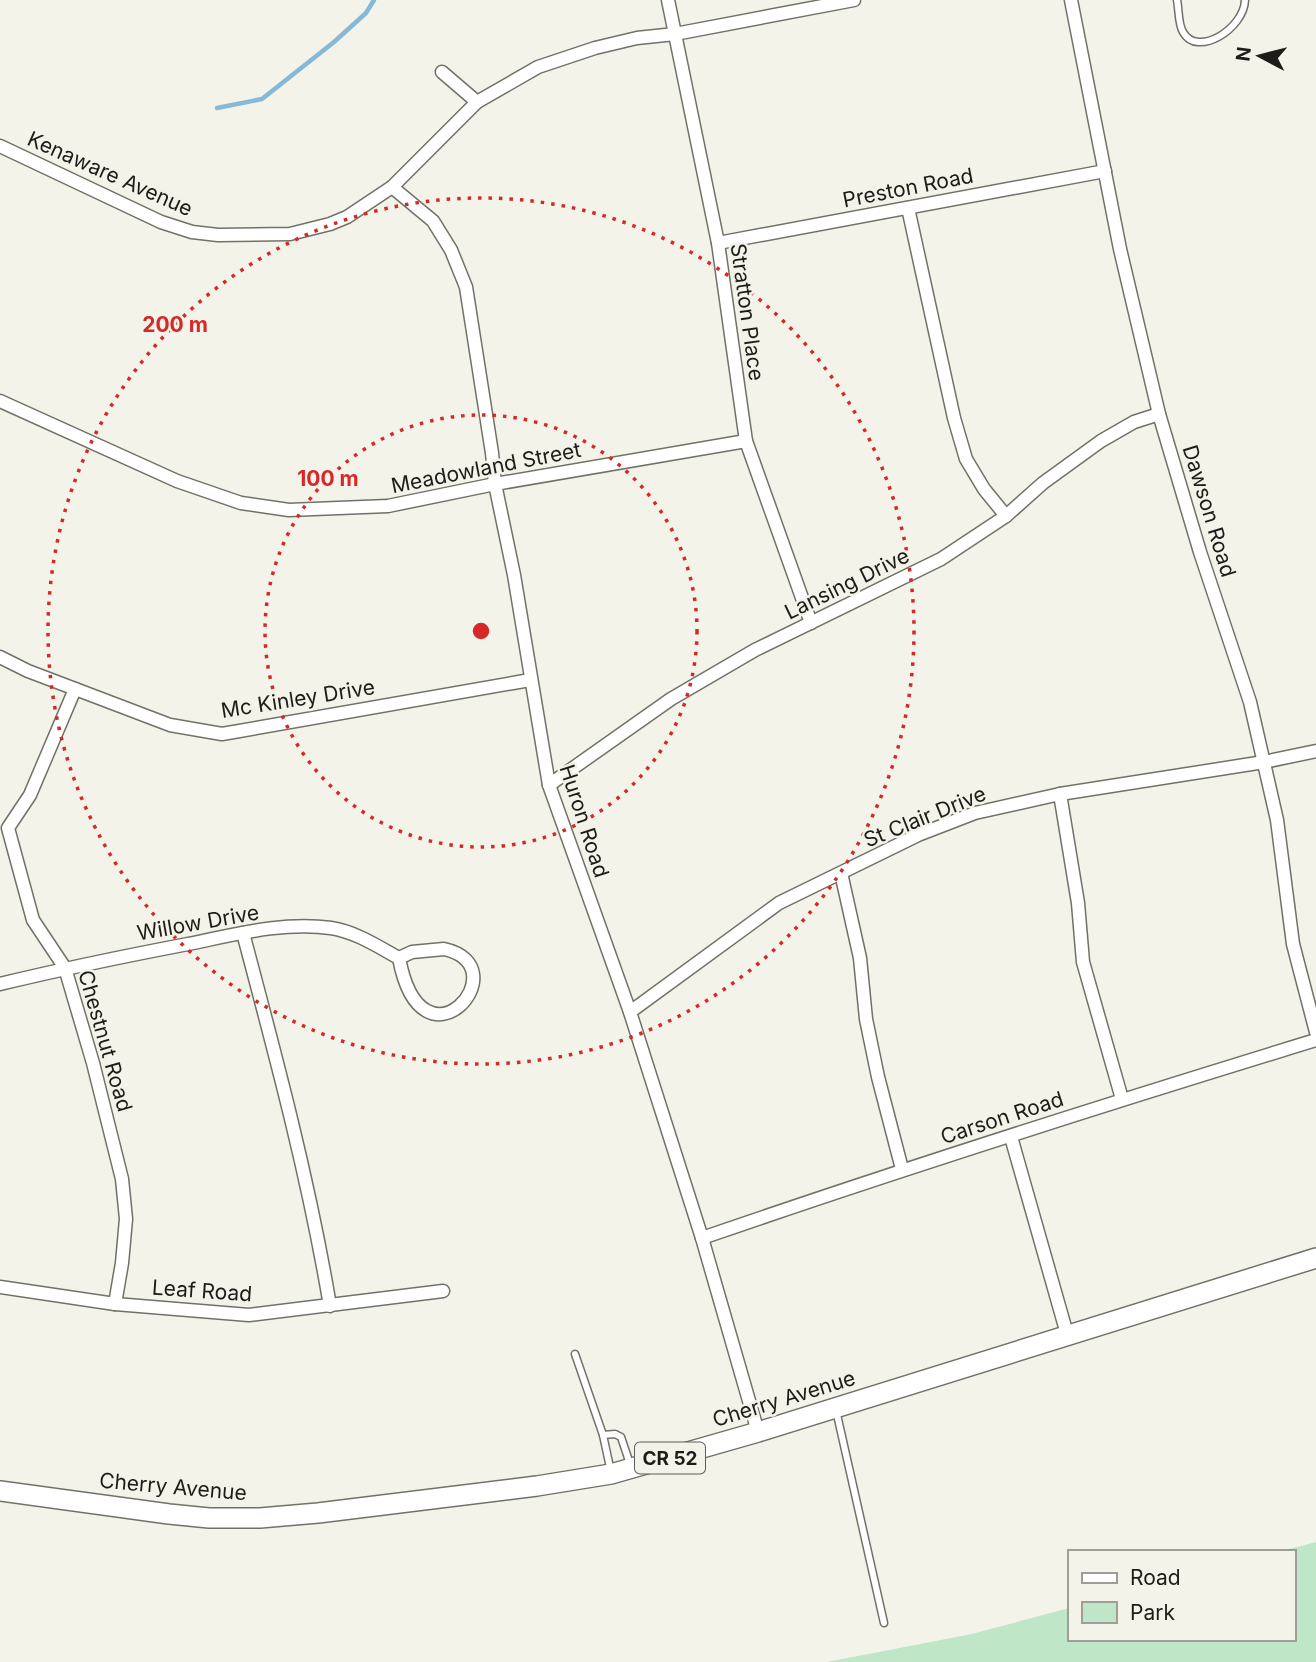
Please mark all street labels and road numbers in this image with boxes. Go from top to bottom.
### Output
street label: Kenaware Avenue [24,126,197,221]
street label: Preston Road [840,163,975,212]
street label: Stratton Place [725,242,770,382]
street label: Meadowland Street [389,437,583,498]
street label: Dawson Road [1178,442,1241,580]
street label: Lansing Drive [780,543,913,624]
street label: Mc Kinley Drive [219,674,377,723]
street label: Huron Road [554,761,614,880]
street label: St Clair Drive [860,781,990,852]
street label: Willow Drive [135,899,261,946]
street label: Chestnut Road [73,967,138,1115]
street label: Carson Road [937,1086,1066,1149]
street label: Leaf Road [151,1275,253,1306]
street label: Cherry Avenue [709,1365,858,1432]
road number: CR 52 [635,1442,705,1474]
street label: Cherry Avenue [98,1468,248,1505]

